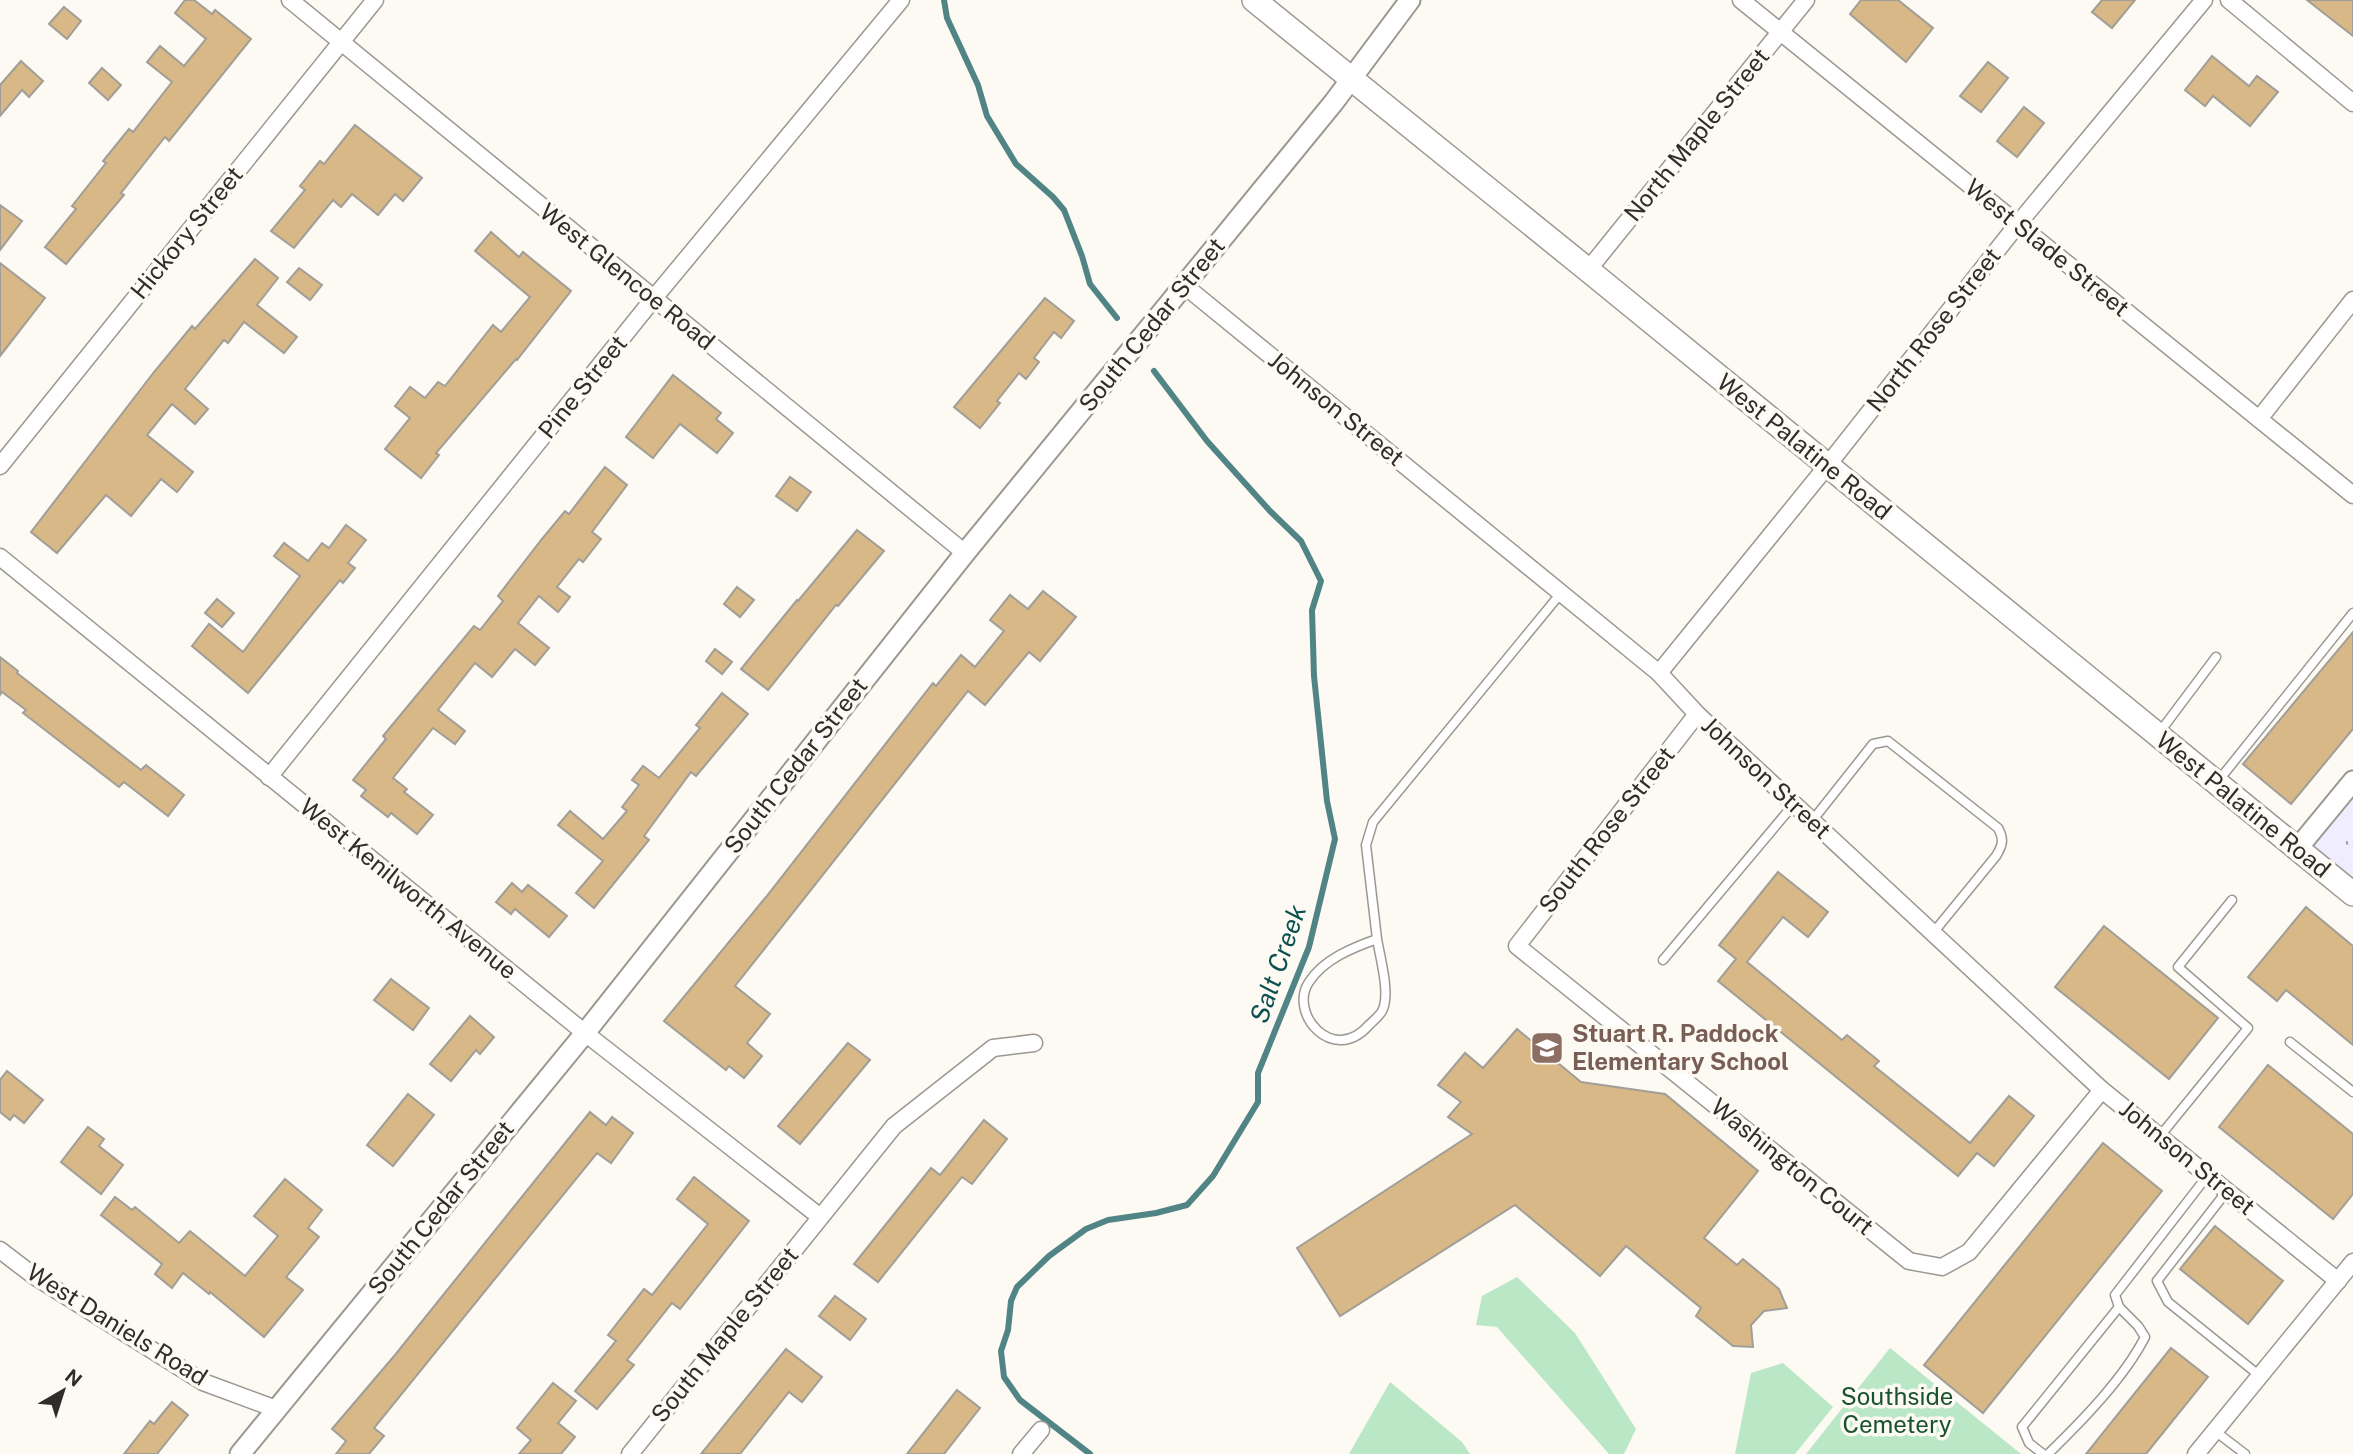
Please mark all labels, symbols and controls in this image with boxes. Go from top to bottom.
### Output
street label: North Maple Street [1618,42,1775,226]
street label: Hickory Street [124,161,248,304]
street label: West Slade Street [1960,173,2135,322]
street label: West Glencoe Road [535,197,721,355]
street label: South Cedar Street [1073,232,1230,417]
street label: North Rose Street [1860,242,2006,417]
street label: Pine Street [532,329,632,444]
street label: Johnson Street [1263,345,1410,471]
street label: West Palatine Road [1712,367,1897,525]
street label: South Cedar Street [718,672,873,859]
street label: Johnson Street [1696,710,1837,844]
street label: West Palatine Road [2151,725,2336,883]
street label: South Rose Street [1533,741,1680,918]
street label: West Kenilworth Avenue [295,792,523,984]
water label: Salt Creek [1243,901,1312,1027]
place label: Stuart R. Paddock Elementary School [1572,1019,1789,1075]
school or university icon: Stuart R. Paddock Elementary School [1528,1029,1566,1067]
street label: Washington Court [1706,1092,1879,1240]
street label: Johnson Street [2114,1094,2261,1220]
street label: South Cedar Street [362,1115,519,1300]
street label: South Maple Street [645,1241,803,1428]
street label: West Daniels Road [22,1257,213,1391]
north arrow [28,1356,98,1426]
text: N [61,1365,86,1391]
park label: Southside Cemetery [1841,1382,1953,1438]

